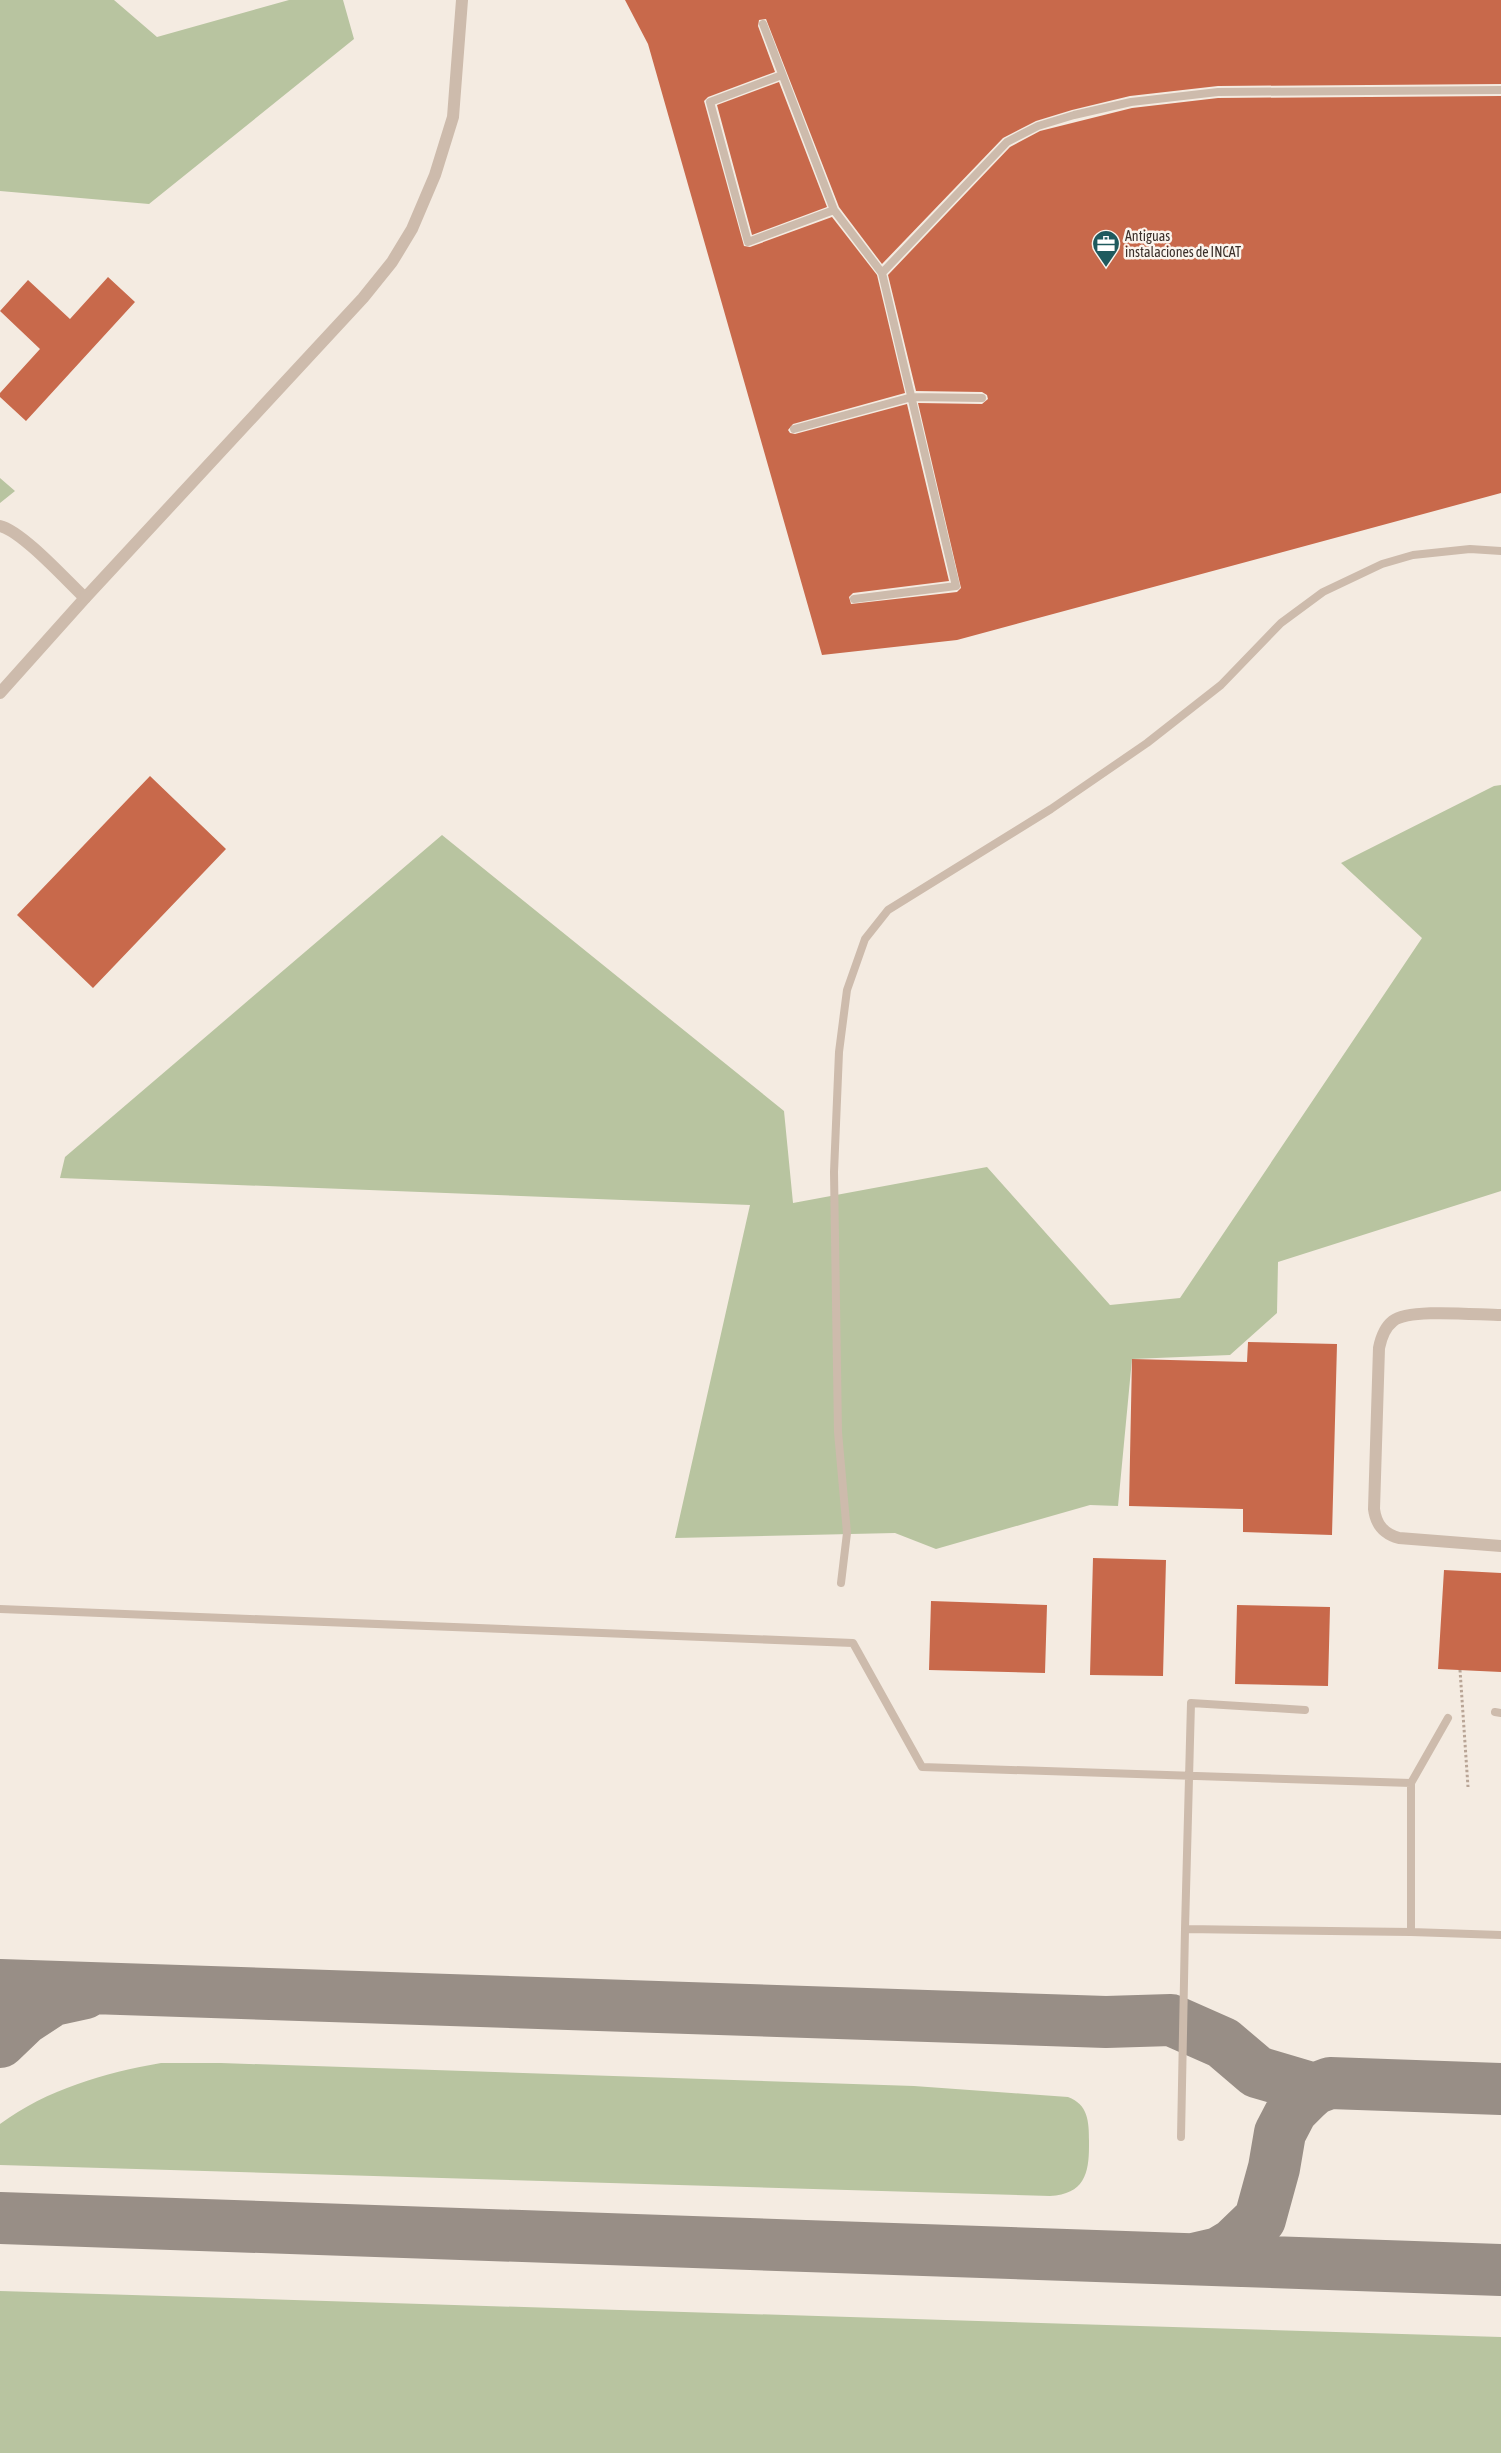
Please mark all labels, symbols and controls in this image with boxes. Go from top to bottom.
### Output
place label: Antiguas instalaciones de INCAT [1125,228,1241,260]
office icon: Antiguas instalaciones de INCAT [1091,229,1121,268]

